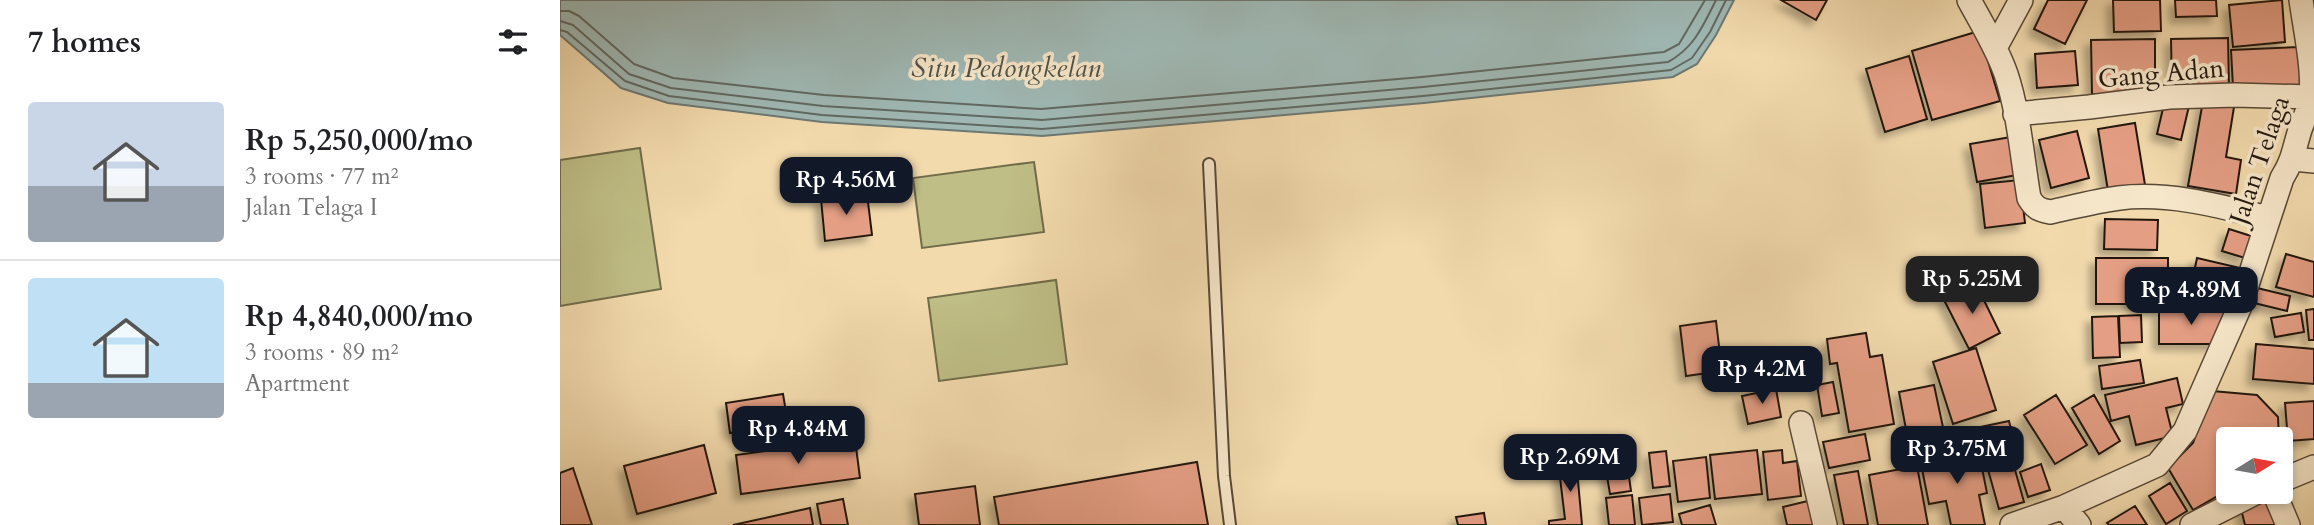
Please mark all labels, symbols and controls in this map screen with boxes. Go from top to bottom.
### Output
text: 7 homes [28,22,141,63]
icon: filters [494,23,532,61]
water label: Situ Pedongkelan [911,49,1101,87]
street label: Gang Adan [2097,51,2226,96]
street label: Jalan Telaga [2220,91,2298,233]
text: Rp 5,250,000/mo [245,120,473,161]
icon: home [84,130,168,214]
pin: Rp 4.56M [774,158,918,217]
text: 3 rooms · 77 m² [245,161,398,192]
text: Rp 4.56M [796,164,896,195]
text: Jalan Telaga I [245,192,378,223]
pin: Rp 5.25M [1900,256,2044,316]
text: Rp 5.25M [1922,263,2022,294]
pin: Rp 4.89M [2119,268,2263,327]
text: Rp 4.89M [2141,274,2241,305]
text: Rp 4,840,000/mo [245,296,473,337]
icon: home [84,306,168,390]
text: 3 rooms · 89 m² [245,337,398,368]
pin: Rp 4.2M [1697,346,1827,406]
text: Rp 4.2M [1718,353,1806,384]
text: Apartment [245,368,349,399]
pin: Rp 4.84M [726,406,870,466]
text: Rp 4.84M [748,413,848,444]
pin: Rp 3.75M [1885,426,2029,486]
north arrow [2216,427,2292,504]
map controls [2216,427,2293,504]
text: Rp 3.75M [1907,433,2007,464]
pin: Rp 2.69M [1498,434,1642,494]
text: Rp 2.69M [1520,441,1620,472]

